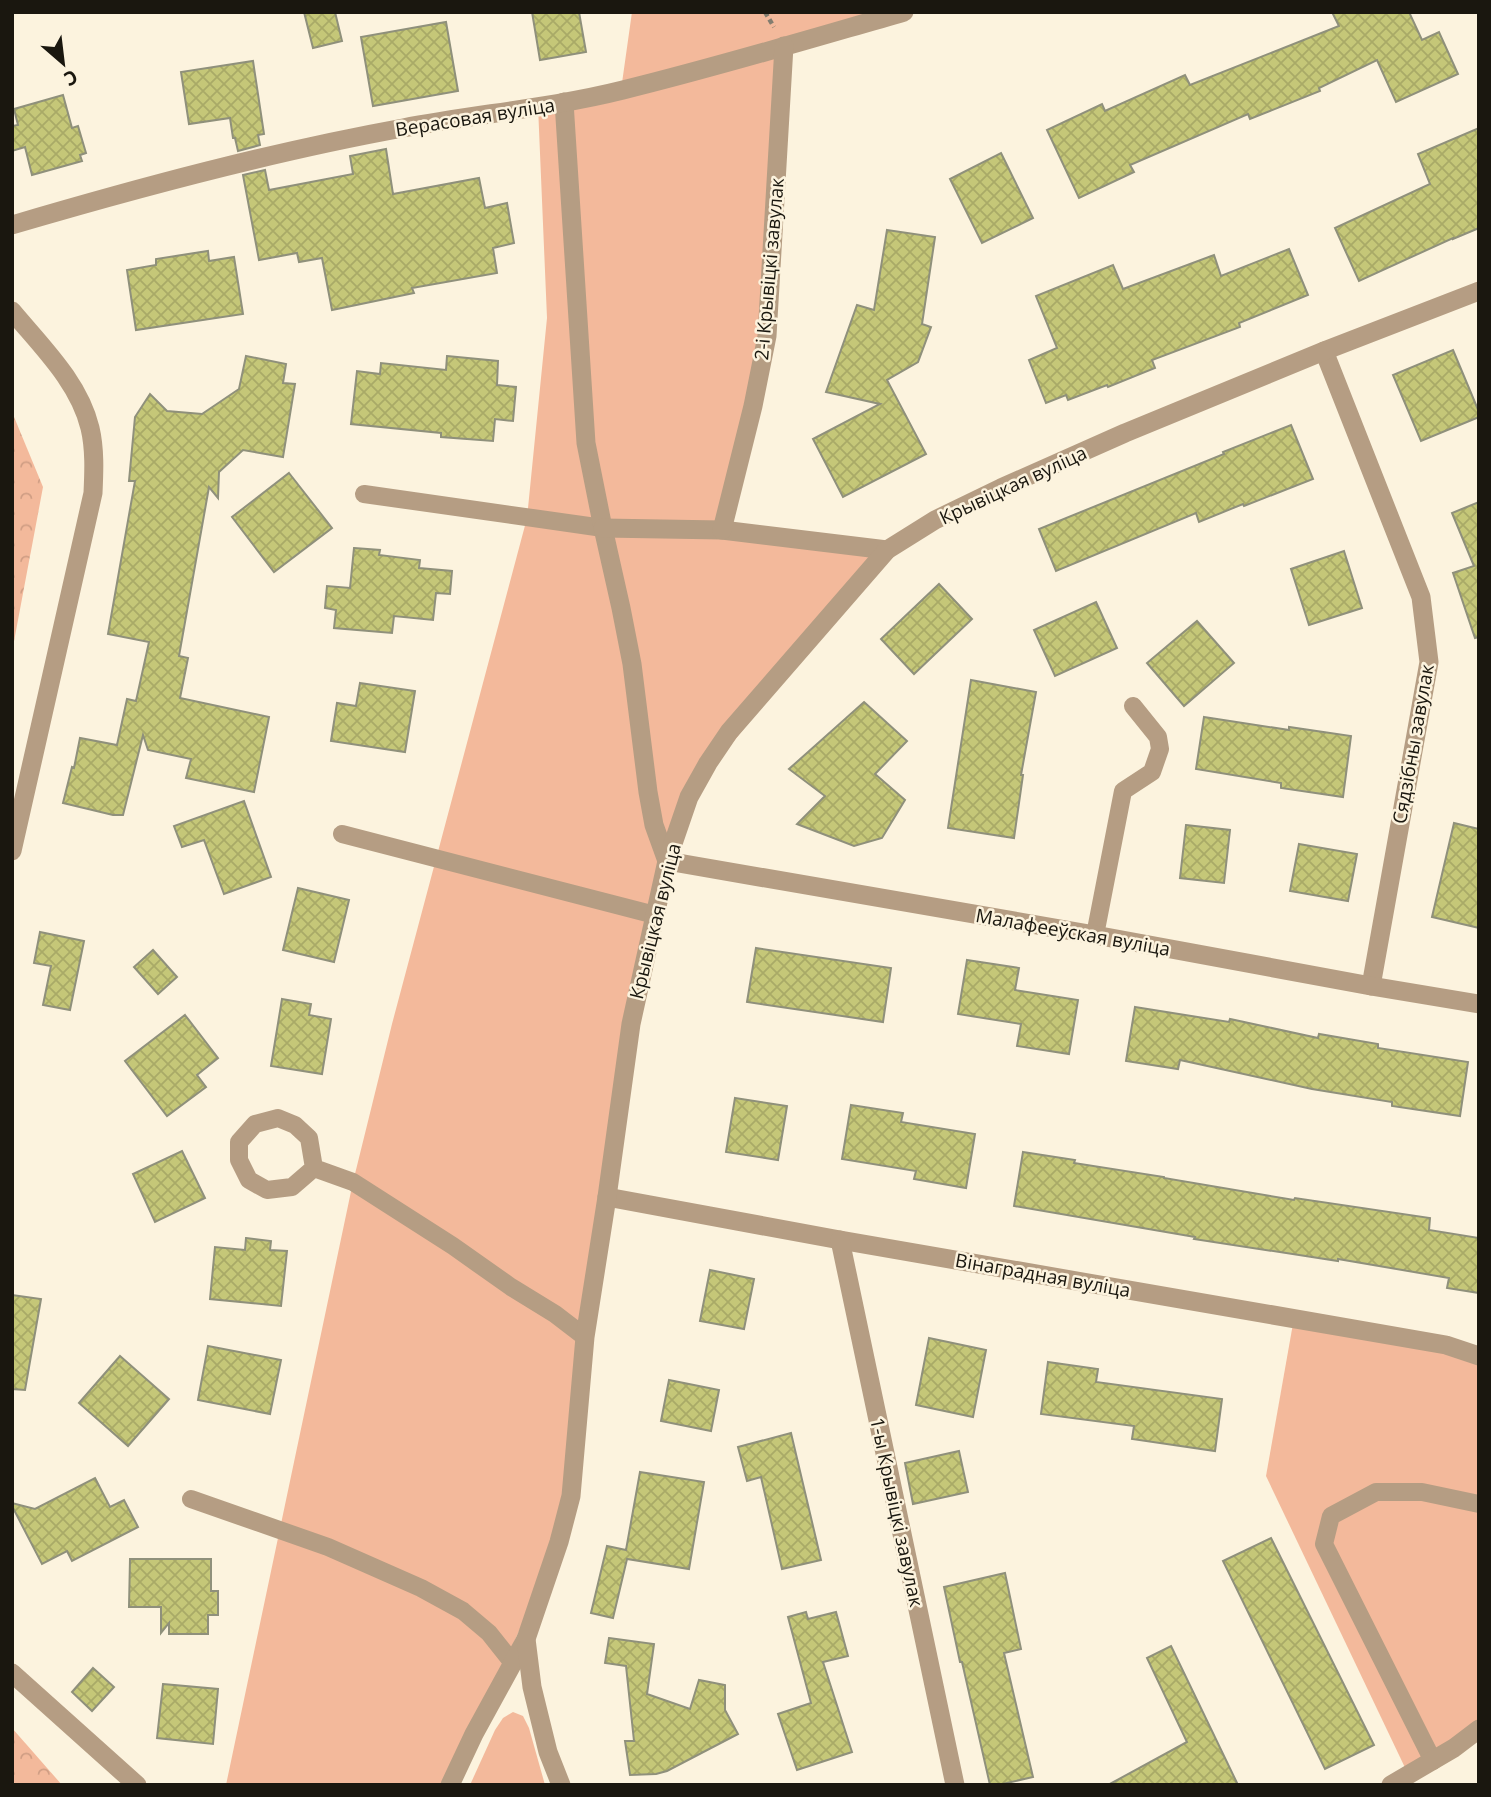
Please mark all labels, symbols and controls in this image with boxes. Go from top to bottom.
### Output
north arrow [28,28,98,98]
text: С [60,64,82,92]
street label: Верасовая вуліца [393,92,557,142]
street label: 2-і Крывіцкі завулак [748,176,790,361]
street label: Крывіцкая вуліца [935,439,1091,531]
street label: Сядзібны завулак [1386,662,1440,826]
street label: Крывіцкая вуліца [623,840,687,1002]
street label: Малафееўская вуліца [974,902,1172,962]
street label: Вінаградная вуліца [953,1247,1133,1303]
street label: 1-ы Крывіцкі завулак [864,1415,930,1609]

